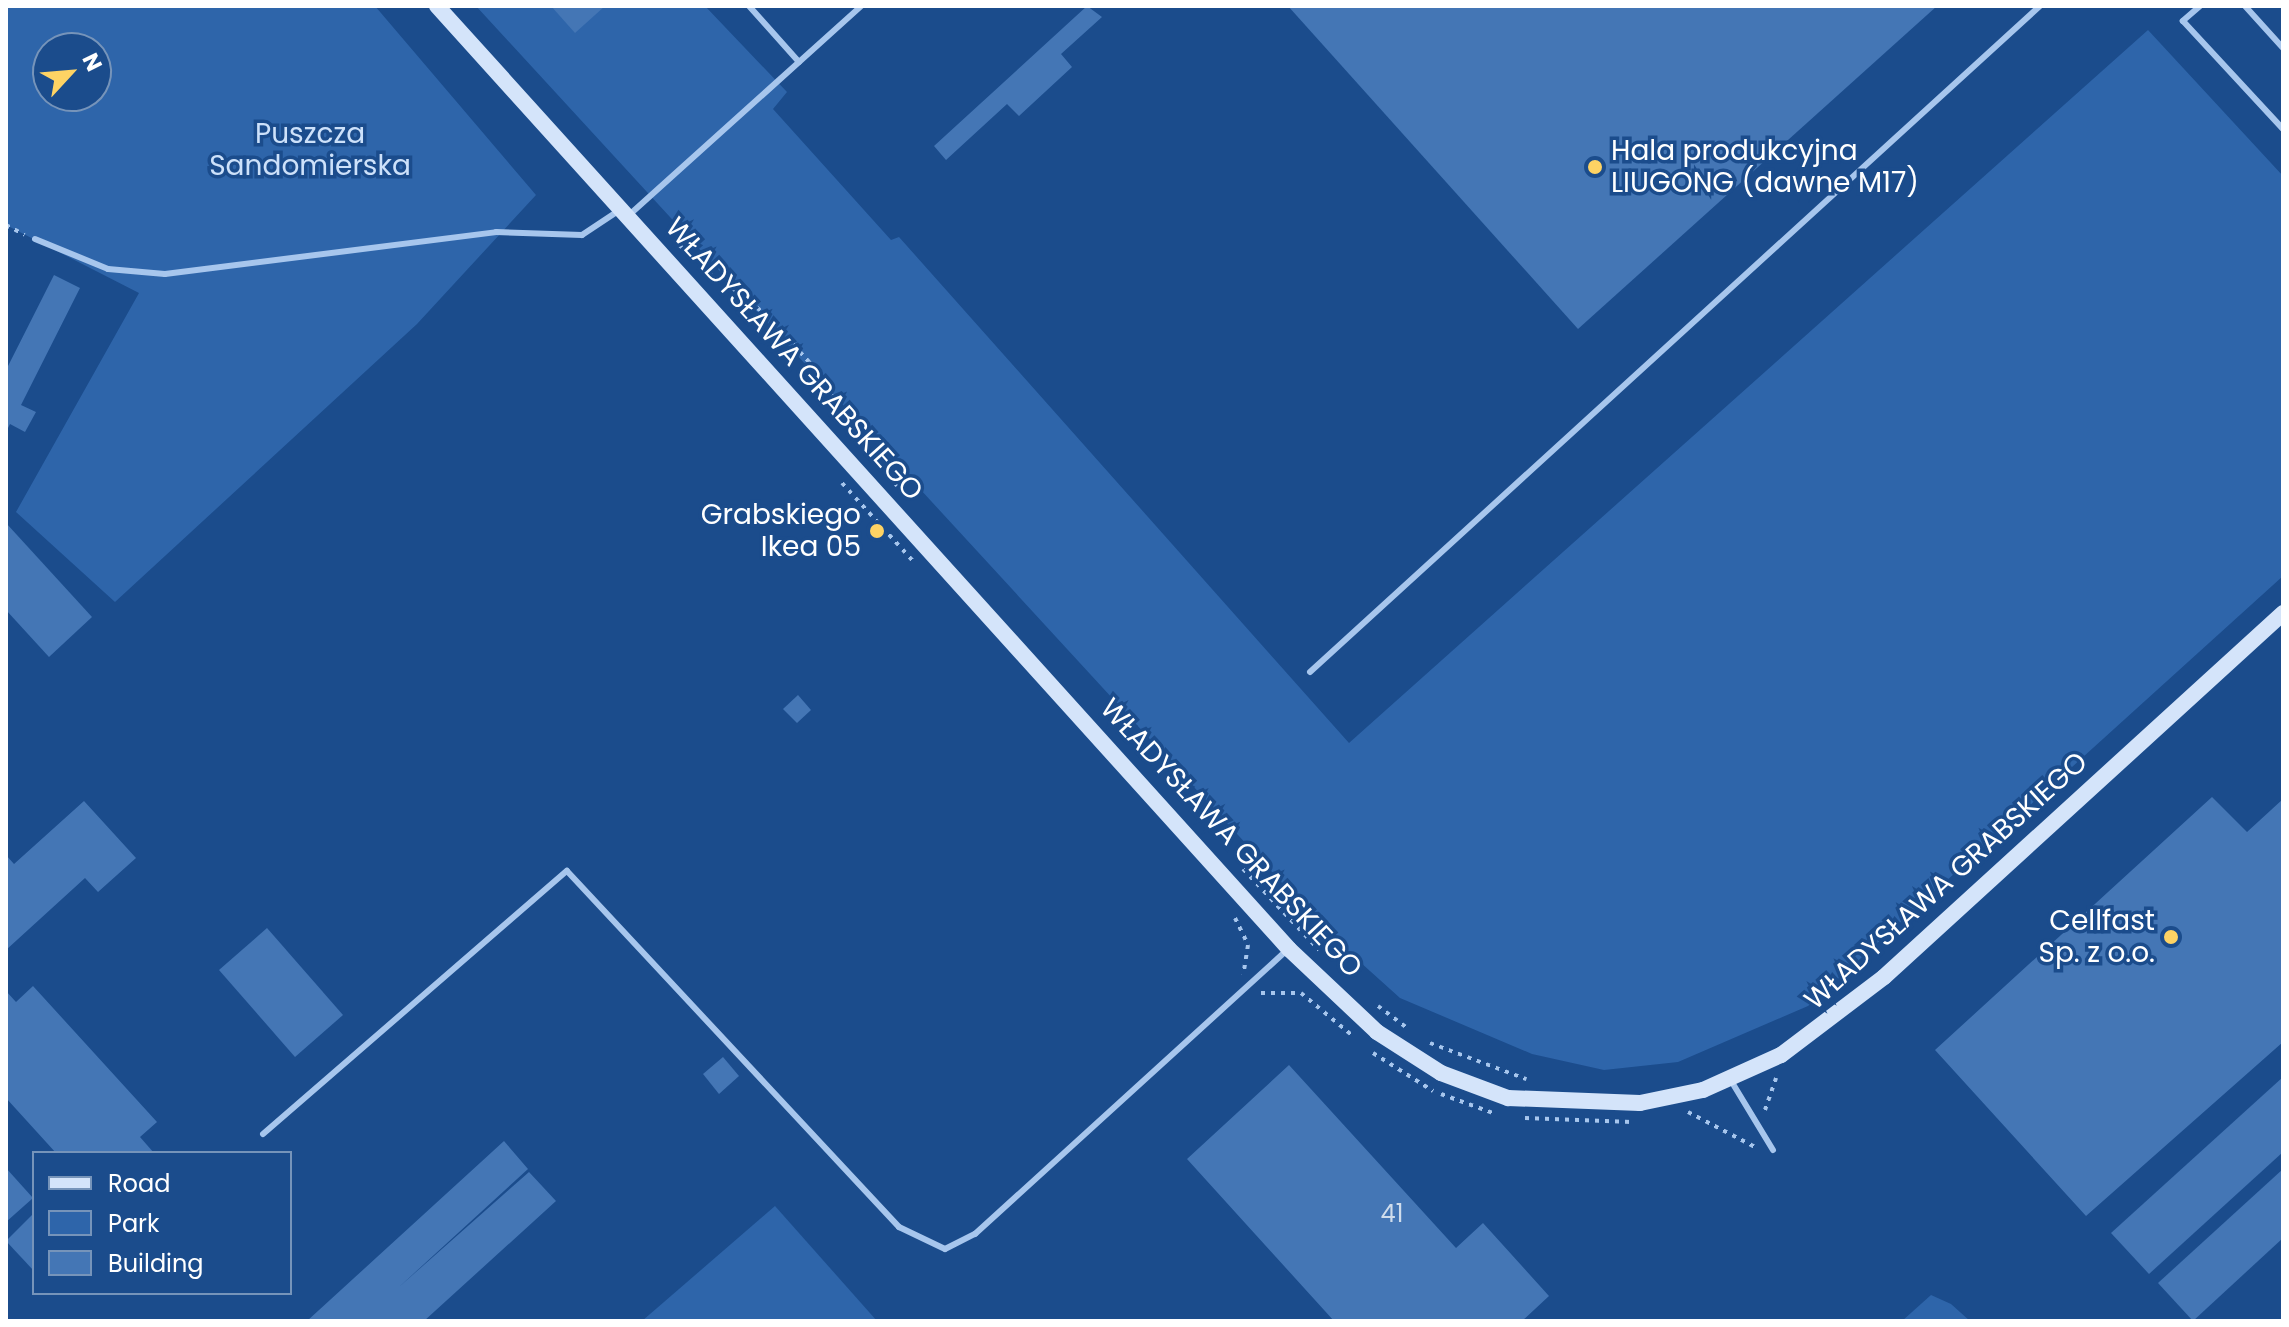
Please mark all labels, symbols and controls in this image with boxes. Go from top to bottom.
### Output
north arrow [32,32,112,112]
text: N [75,48,110,76]
park label: Puszcza Sandomierska [209,117,411,183]
place label: Hala produkcyjna LIUGONG (dawne M17) [1611,134,1919,200]
marker: Hala produkcyjna LIUGONG (dawne M17) [1586,158,1604,176]
street label: WŁADYSŁAWA GRABSKIEGO [658,211,930,507]
place label: Grabskiego Ikea 05 [701,498,861,564]
marker: Grabskiego Ikea 05 [868,522,886,540]
street label: WŁADYSŁAWA GRABSKIEGO [1093,692,1369,984]
street label: WŁADYSŁAWA GRABSKIEGO [1798,745,2094,1017]
place label: Cellfast Sp. z o.o. [2038,904,2155,970]
marker: Cellfast Sp. z o.o. [2162,928,2180,946]
legend [32,1151,292,1295]
text: Road [108,1167,170,1200]
house number: 41 [1381,1200,1403,1228]
text: Park [108,1207,159,1240]
text: Building [108,1247,204,1280]

